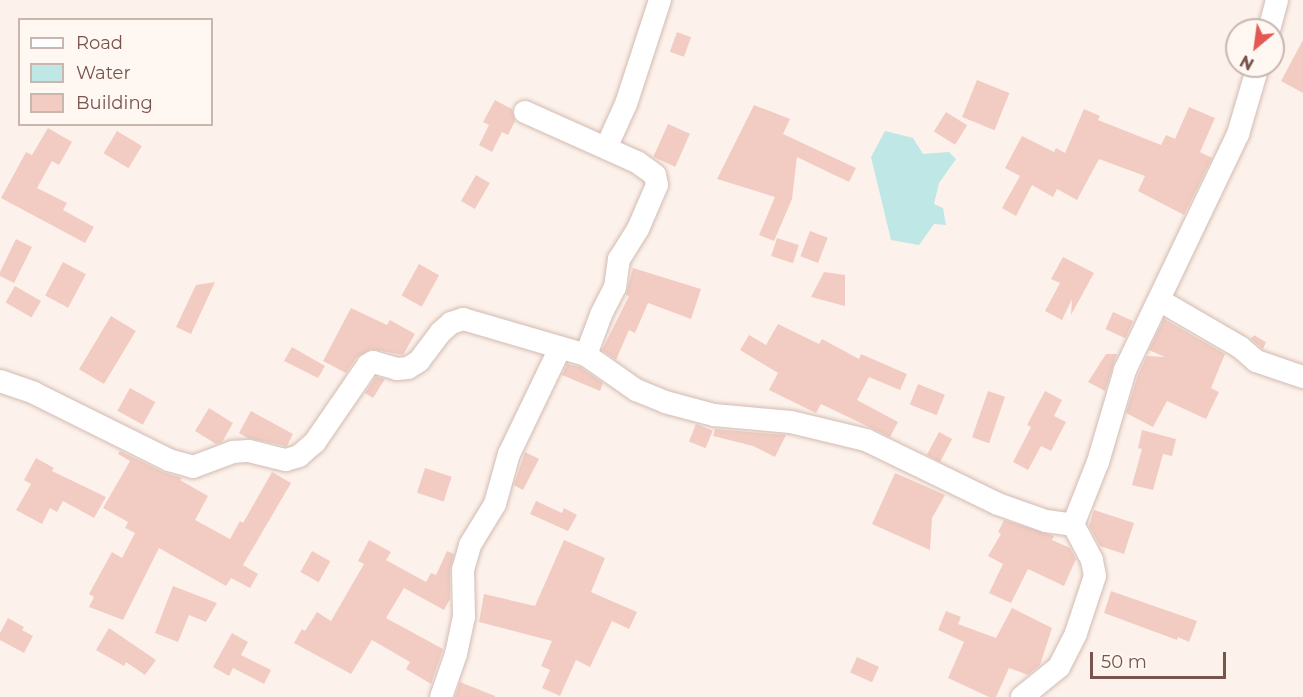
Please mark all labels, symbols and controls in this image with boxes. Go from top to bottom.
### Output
legend [18,18,213,126]
north arrow [1225,18,1285,78]
text: Road [76,32,123,54]
text: N [1237,51,1257,74]
text: Water [76,62,131,84]
text: Building [76,92,153,114]
scale bar [1093,640,1230,678]
text: 50 m [1101,651,1147,673]

